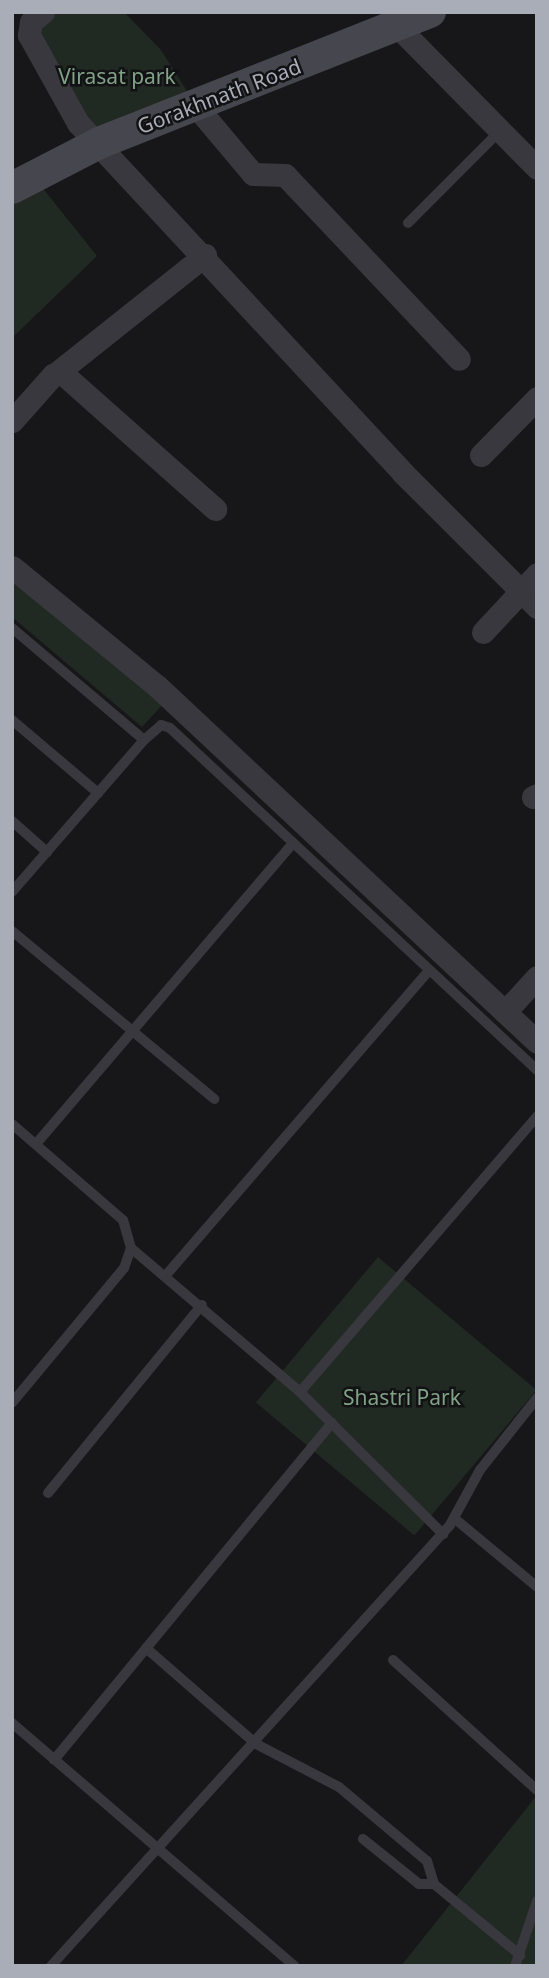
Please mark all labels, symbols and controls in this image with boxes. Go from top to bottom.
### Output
street label: Gorakhnath Road [134,53,304,139]
park label: Virasat park [58,63,176,89]
park label: Shastri Park [343,1384,461,1410]

